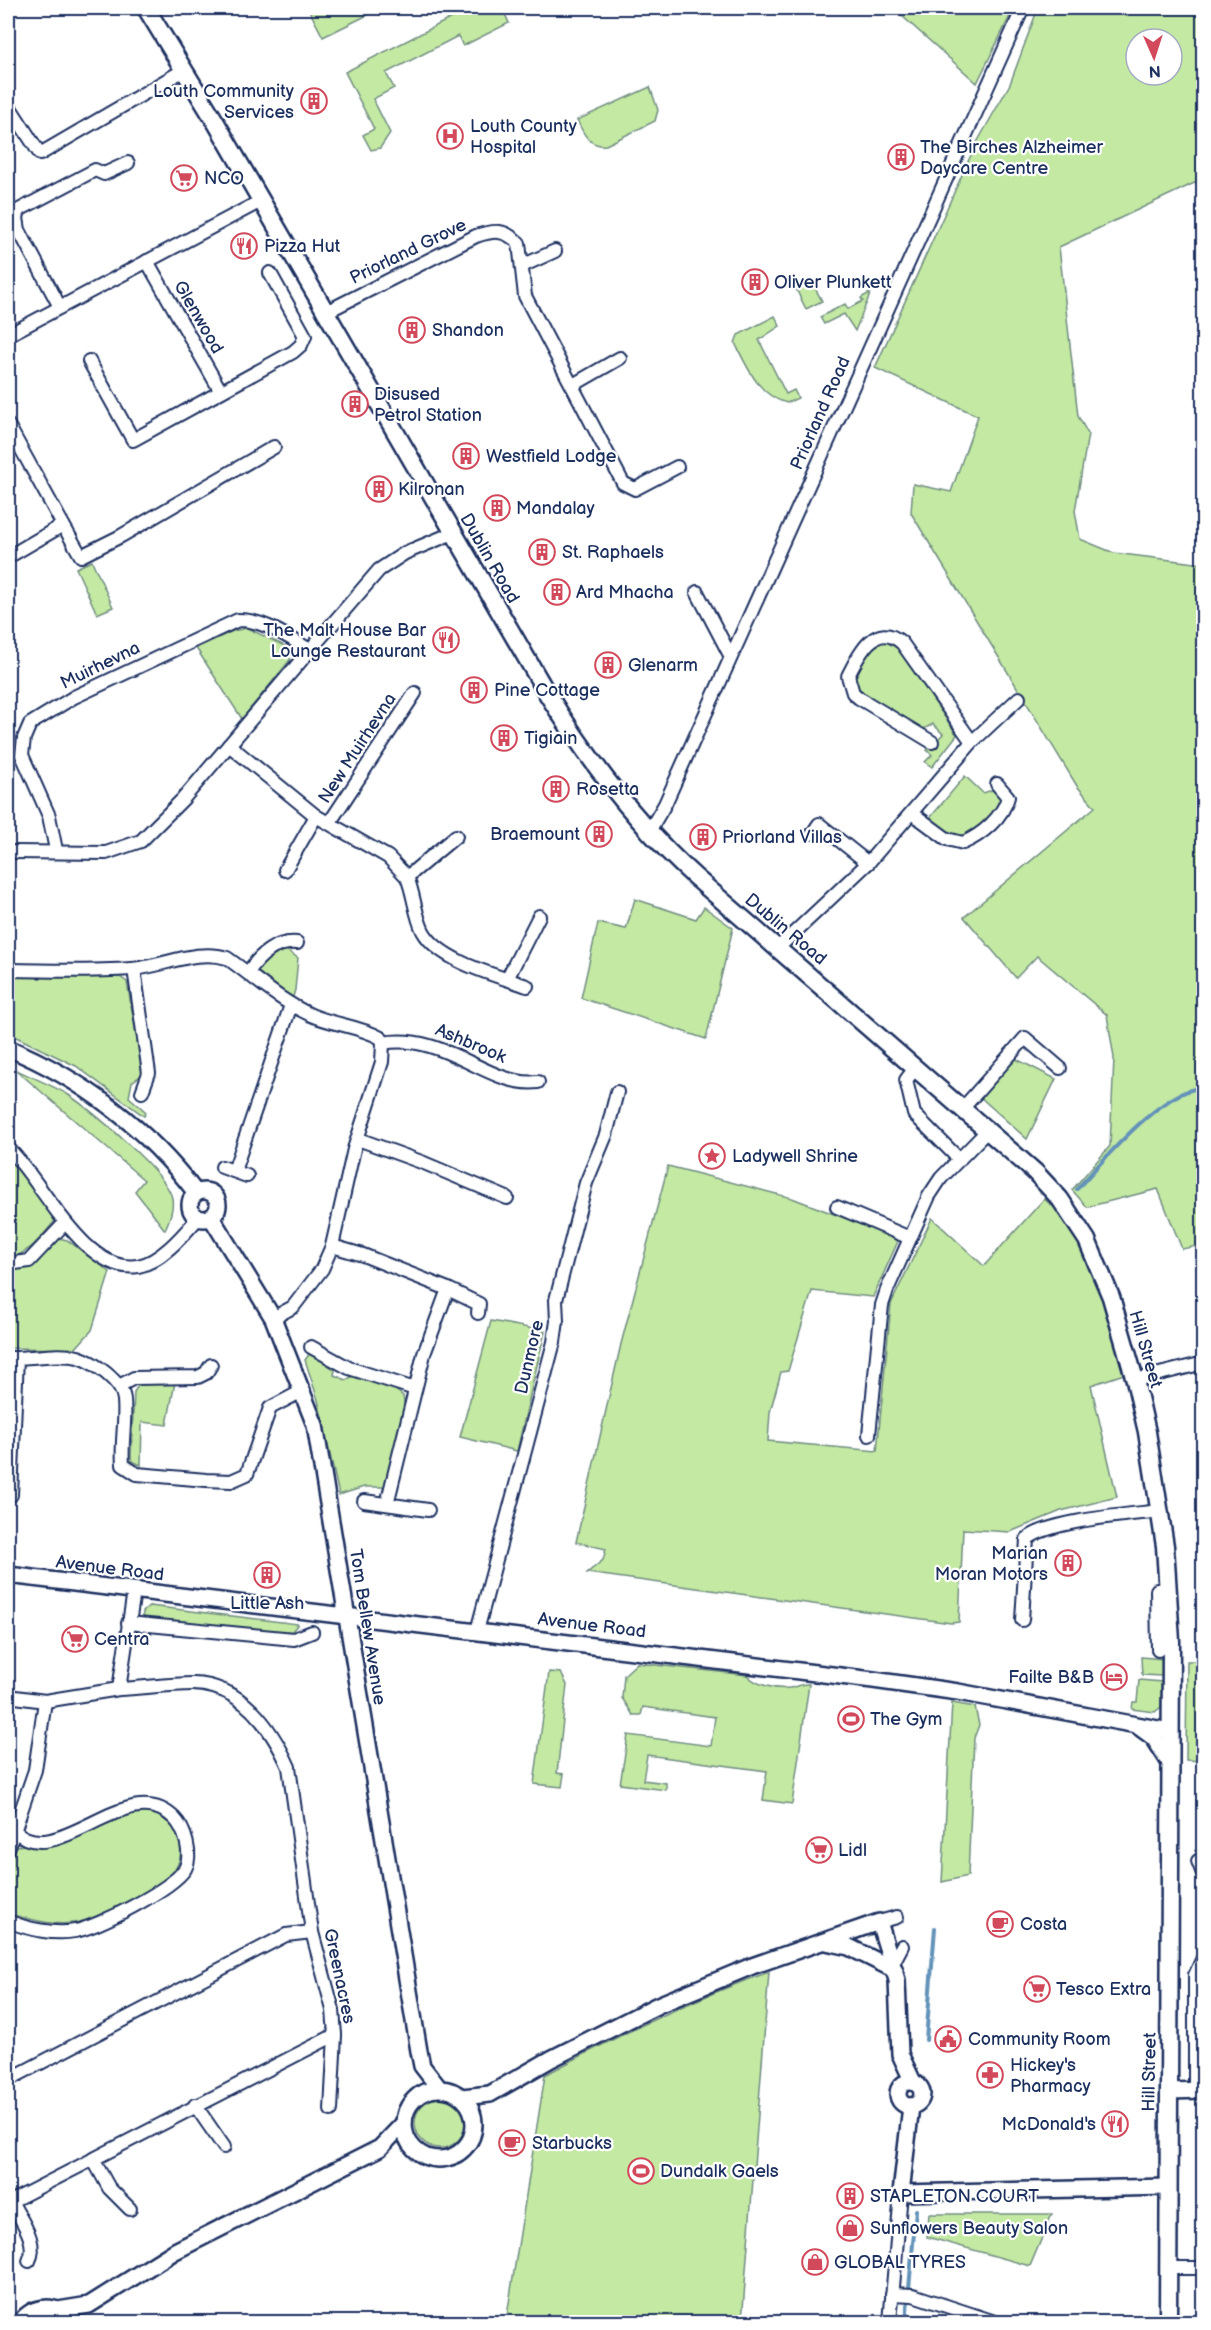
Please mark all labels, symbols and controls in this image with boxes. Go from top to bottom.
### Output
north arrow [1124,27,1184,87]
text: N [1148,61,1161,80]
place label: Louth Community Services [153,81,295,123]
building icon: Louth Community Services [299,86,329,116]
place label: Louth County Hospital [470,116,578,158]
hospital icon: Louth County Hospital [435,121,465,151]
place label: The Birches Alzheimer Daycare Centre [920,137,1103,179]
building icon: The Birches Alzheimer Daycare Centre [886,142,916,172]
supermarket icon: NCO [169,163,199,193]
place label: NCO [204,168,244,189]
street label: Priorland Grove [347,214,470,289]
restaurant icon: Pizza Hut [229,231,259,261]
place label: Pizza Hut [264,236,341,257]
building icon: Oliver Plunkett [740,267,770,297]
place label: Oliver Plunkett [774,272,892,293]
street label: Glenwood [169,277,228,357]
building icon: Shandon [397,315,427,345]
place label: Shandon [432,320,504,341]
street label: Priorland Road [786,353,855,473]
place label: Disused Petrol Station [374,384,482,426]
building icon: Disused Petrol Station [340,389,370,419]
building icon: Westfield Lodge [451,441,481,471]
place label: Westfield Lodge [486,446,617,467]
building icon: Kilronan [364,474,394,504]
place label: Kilronan [398,479,465,500]
building icon: Mandalay [482,493,512,523]
place label: Mandalay [516,498,595,519]
street label: Dublin Road [455,510,524,607]
building icon: St. Raphaels [527,537,557,567]
place label: St. Raphaels [562,542,664,563]
building icon: Ard Mhacha [542,577,572,607]
place label: Ard Mhacha [576,582,674,603]
place label: The Malt House Bar Lounge Restaurant [263,620,426,662]
restaurant icon: The Malt House Bar Lounge Restaurant [431,625,461,655]
street label: Muirhevna [57,637,143,694]
building icon: Glenarm [593,650,623,680]
place label: Glenarm [628,655,698,676]
building icon: Pine Cottage [459,675,489,705]
place label: Pine Cottage [494,680,600,701]
street label: New Muirhevna [314,689,401,807]
building icon: Tigiain [489,723,519,753]
place label: Tigiain [524,728,577,749]
building icon: Rosetta [541,774,571,804]
place label: Rosetta [576,779,639,800]
building icon: Braemount [584,819,614,849]
building icon: Priorland Villas [688,822,718,852]
place label: Braemount [490,824,580,845]
place label: Priorland Villas [722,827,842,848]
street label: Dublin Road [741,889,831,970]
street label: Ashbrook [432,1019,510,1068]
place icon: Ladywell Shrine [697,1141,727,1171]
place label: Ladywell Shrine [732,1146,858,1167]
street label: Hill Street [1124,1308,1167,1391]
street label: Dunmore [511,1318,548,1396]
place label: Marian Moran Motors [935,1543,1048,1585]
street label: Tom Bellew Avenue [345,1547,390,1707]
building icon: Marian Moran Motors [1053,1548,1083,1578]
street label: Avenue Road [55,1551,165,1586]
building icon: Little Ash [252,1560,282,1590]
place label: Little Ash [230,1593,304,1614]
street label: Avenue Road [537,1608,647,1643]
supermarket icon: Centra [60,1624,90,1654]
place label: Centra [94,1629,149,1650]
hotel icon: Failte B&B [1099,1662,1129,1692]
place label: Failte B&B [1008,1667,1094,1688]
sports icon: The Gym [836,1704,866,1734]
place label: The Gym [870,1709,942,1730]
supermarket icon: Lidl [804,1835,834,1865]
place label: Lidl [838,1840,867,1861]
cafe icon: Costa [985,1909,1015,1939]
place label: Costa [1020,1914,1067,1935]
street label: Greenacres [319,1927,360,2026]
supermarket icon: Tesco Extra [1022,1974,1052,2004]
place label: Tesco Extra [1056,1979,1151,2000]
public building icon: Community Room [933,2024,963,2054]
place label: Community Room [968,2029,1111,2050]
street label: Hill Street [1138,2032,1161,2112]
place label: Hickey's Pharmacy [1010,2055,1091,2097]
pharmacy icon: Hickey's Pharmacy [975,2060,1005,2090]
restaurant icon: McDonald's [1100,2109,1130,2139]
place label: McDonald's [1002,2114,1096,2135]
cafe icon: Starbucks [497,2128,527,2158]
place label: Starbucks [532,2133,612,2154]
sports icon: Dundalk Gaels [626,2156,656,2186]
place label: Dundalk Gaels [660,2161,779,2182]
building icon: STAPLETON COURT [835,2181,865,2211]
place label: STAPLETON COURT [870,2186,1039,2207]
shop icon: Sunflowers Beauty Salon [835,2213,865,2243]
place label: Sunflowers Beauty Salon [870,2218,1068,2239]
shop icon: GLOBAL TYRES [800,2247,830,2277]
place label: GLOBAL TYRES [834,2252,966,2273]

